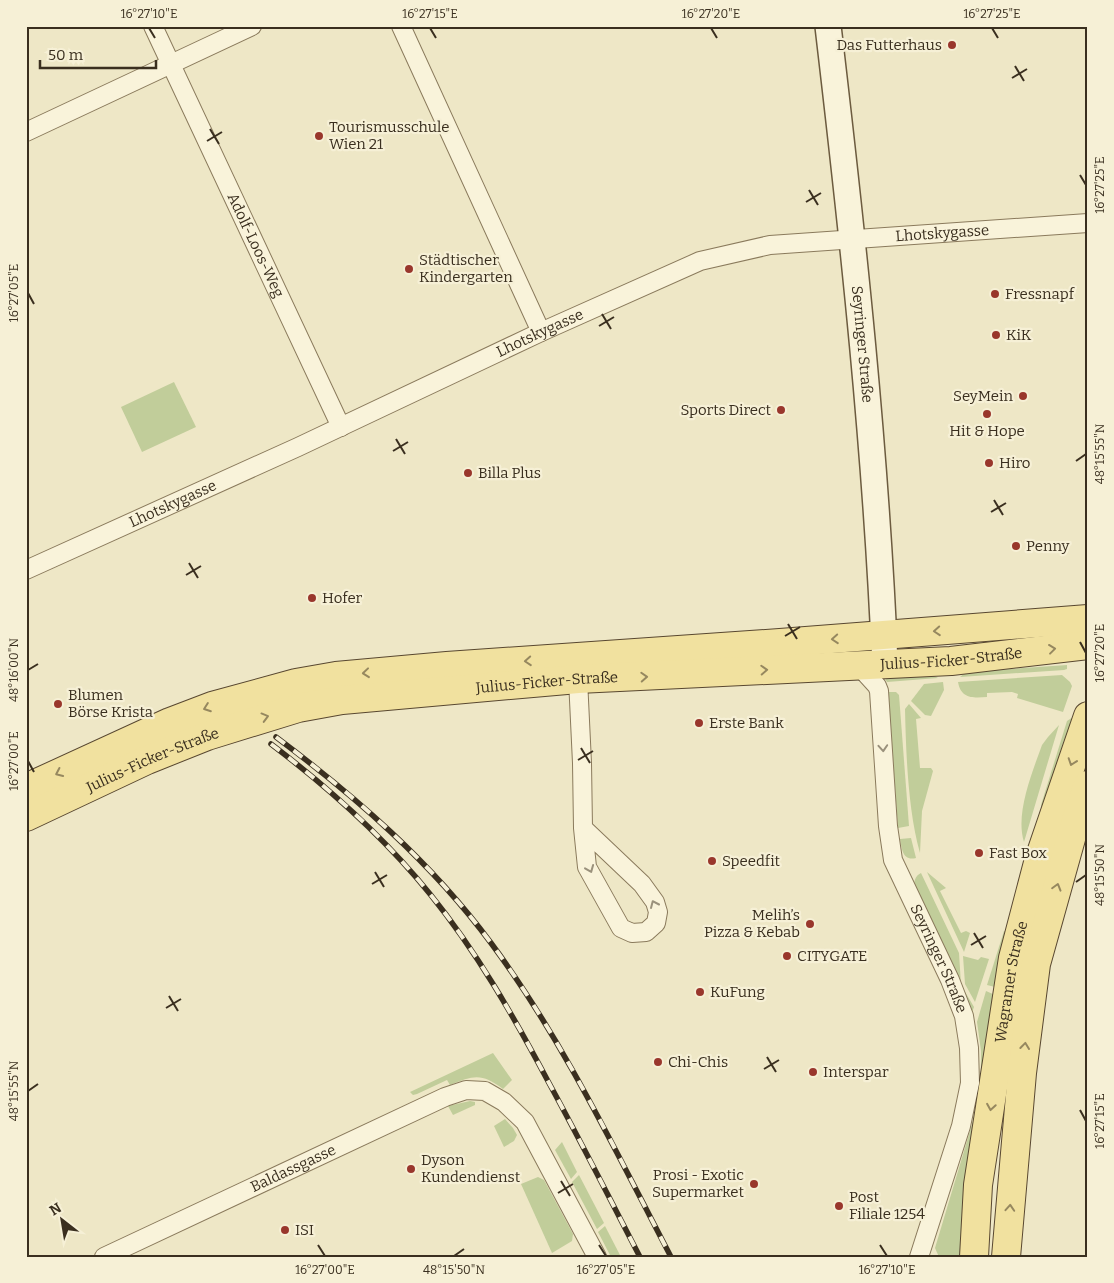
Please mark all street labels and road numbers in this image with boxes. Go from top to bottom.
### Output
street label: Adolf-Loos-Weg [224,190,288,300]
street label: Lhotskygasse [895,221,990,245]
street label: Seyringer Straße [848,285,877,403]
street label: Lhotskygasse [494,305,586,361]
street label: Lhotskygasse [126,476,219,531]
street label: Julius-Ficker-Straße [879,644,1023,673]
street label: Julius-Ficker-Straße [474,668,618,697]
street label: Julius-Ficker-Straße [83,724,221,797]
street label: Seyringer Straße [906,901,971,1015]
street label: Wagramer Straße [991,919,1031,1044]
street label: Baldassgasse [248,1141,339,1196]

